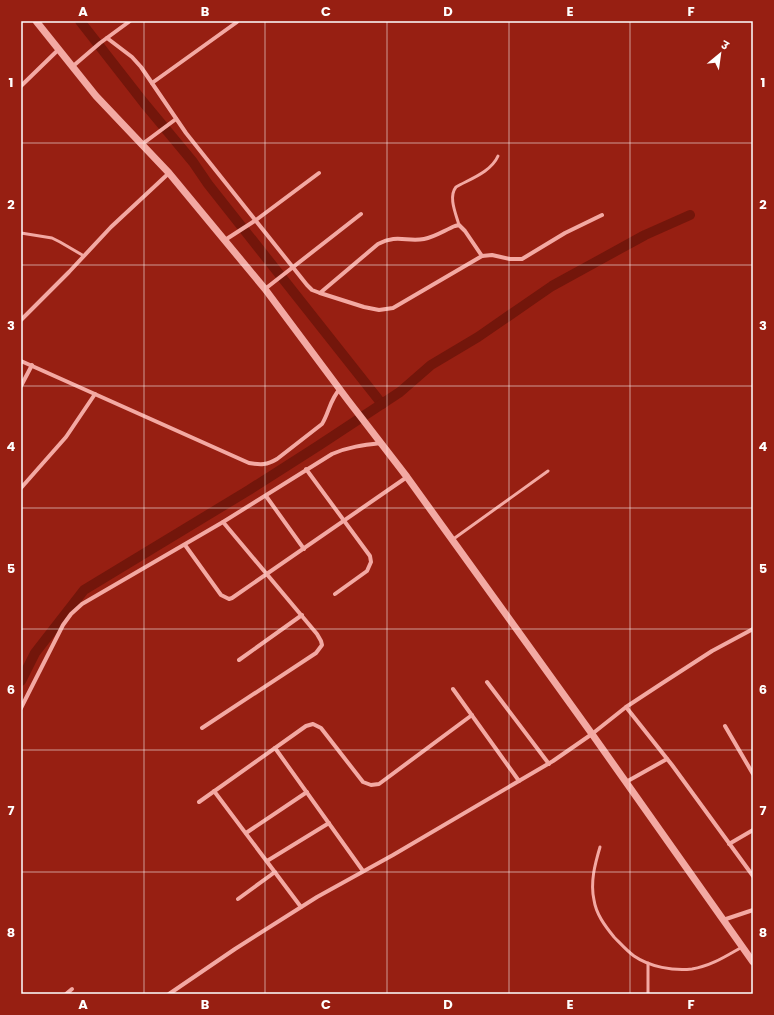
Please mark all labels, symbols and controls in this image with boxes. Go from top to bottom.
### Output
text: A [78,2,88,21]
text: B [201,2,210,21]
text: C [321,2,331,21]
text: D [443,2,453,21]
text: E [566,2,574,21]
text: F [687,2,695,21]
north arrow [700,34,740,74]
text: उ [717,36,732,54]
text: 1 [9,73,13,92]
text: 1 [761,73,765,92]
text: 2 [7,195,15,214]
text: 2 [759,195,767,214]
text: 3 [7,316,15,335]
text: 3 [759,316,767,335]
text: 4 [7,437,16,456]
text: 4 [759,437,768,456]
text: 5 [7,559,15,578]
text: 5 [759,559,767,578]
text: 6 [7,680,15,699]
text: 6 [759,680,767,699]
text: 7 [8,801,15,820]
text: 7 [760,801,767,820]
text: 8 [7,923,15,942]
text: 8 [759,923,767,942]
text: A [78,995,88,1014]
text: B [201,995,210,1014]
text: C [321,995,331,1014]
text: D [443,995,453,1014]
text: E [566,995,574,1014]
text: F [687,995,695,1014]

